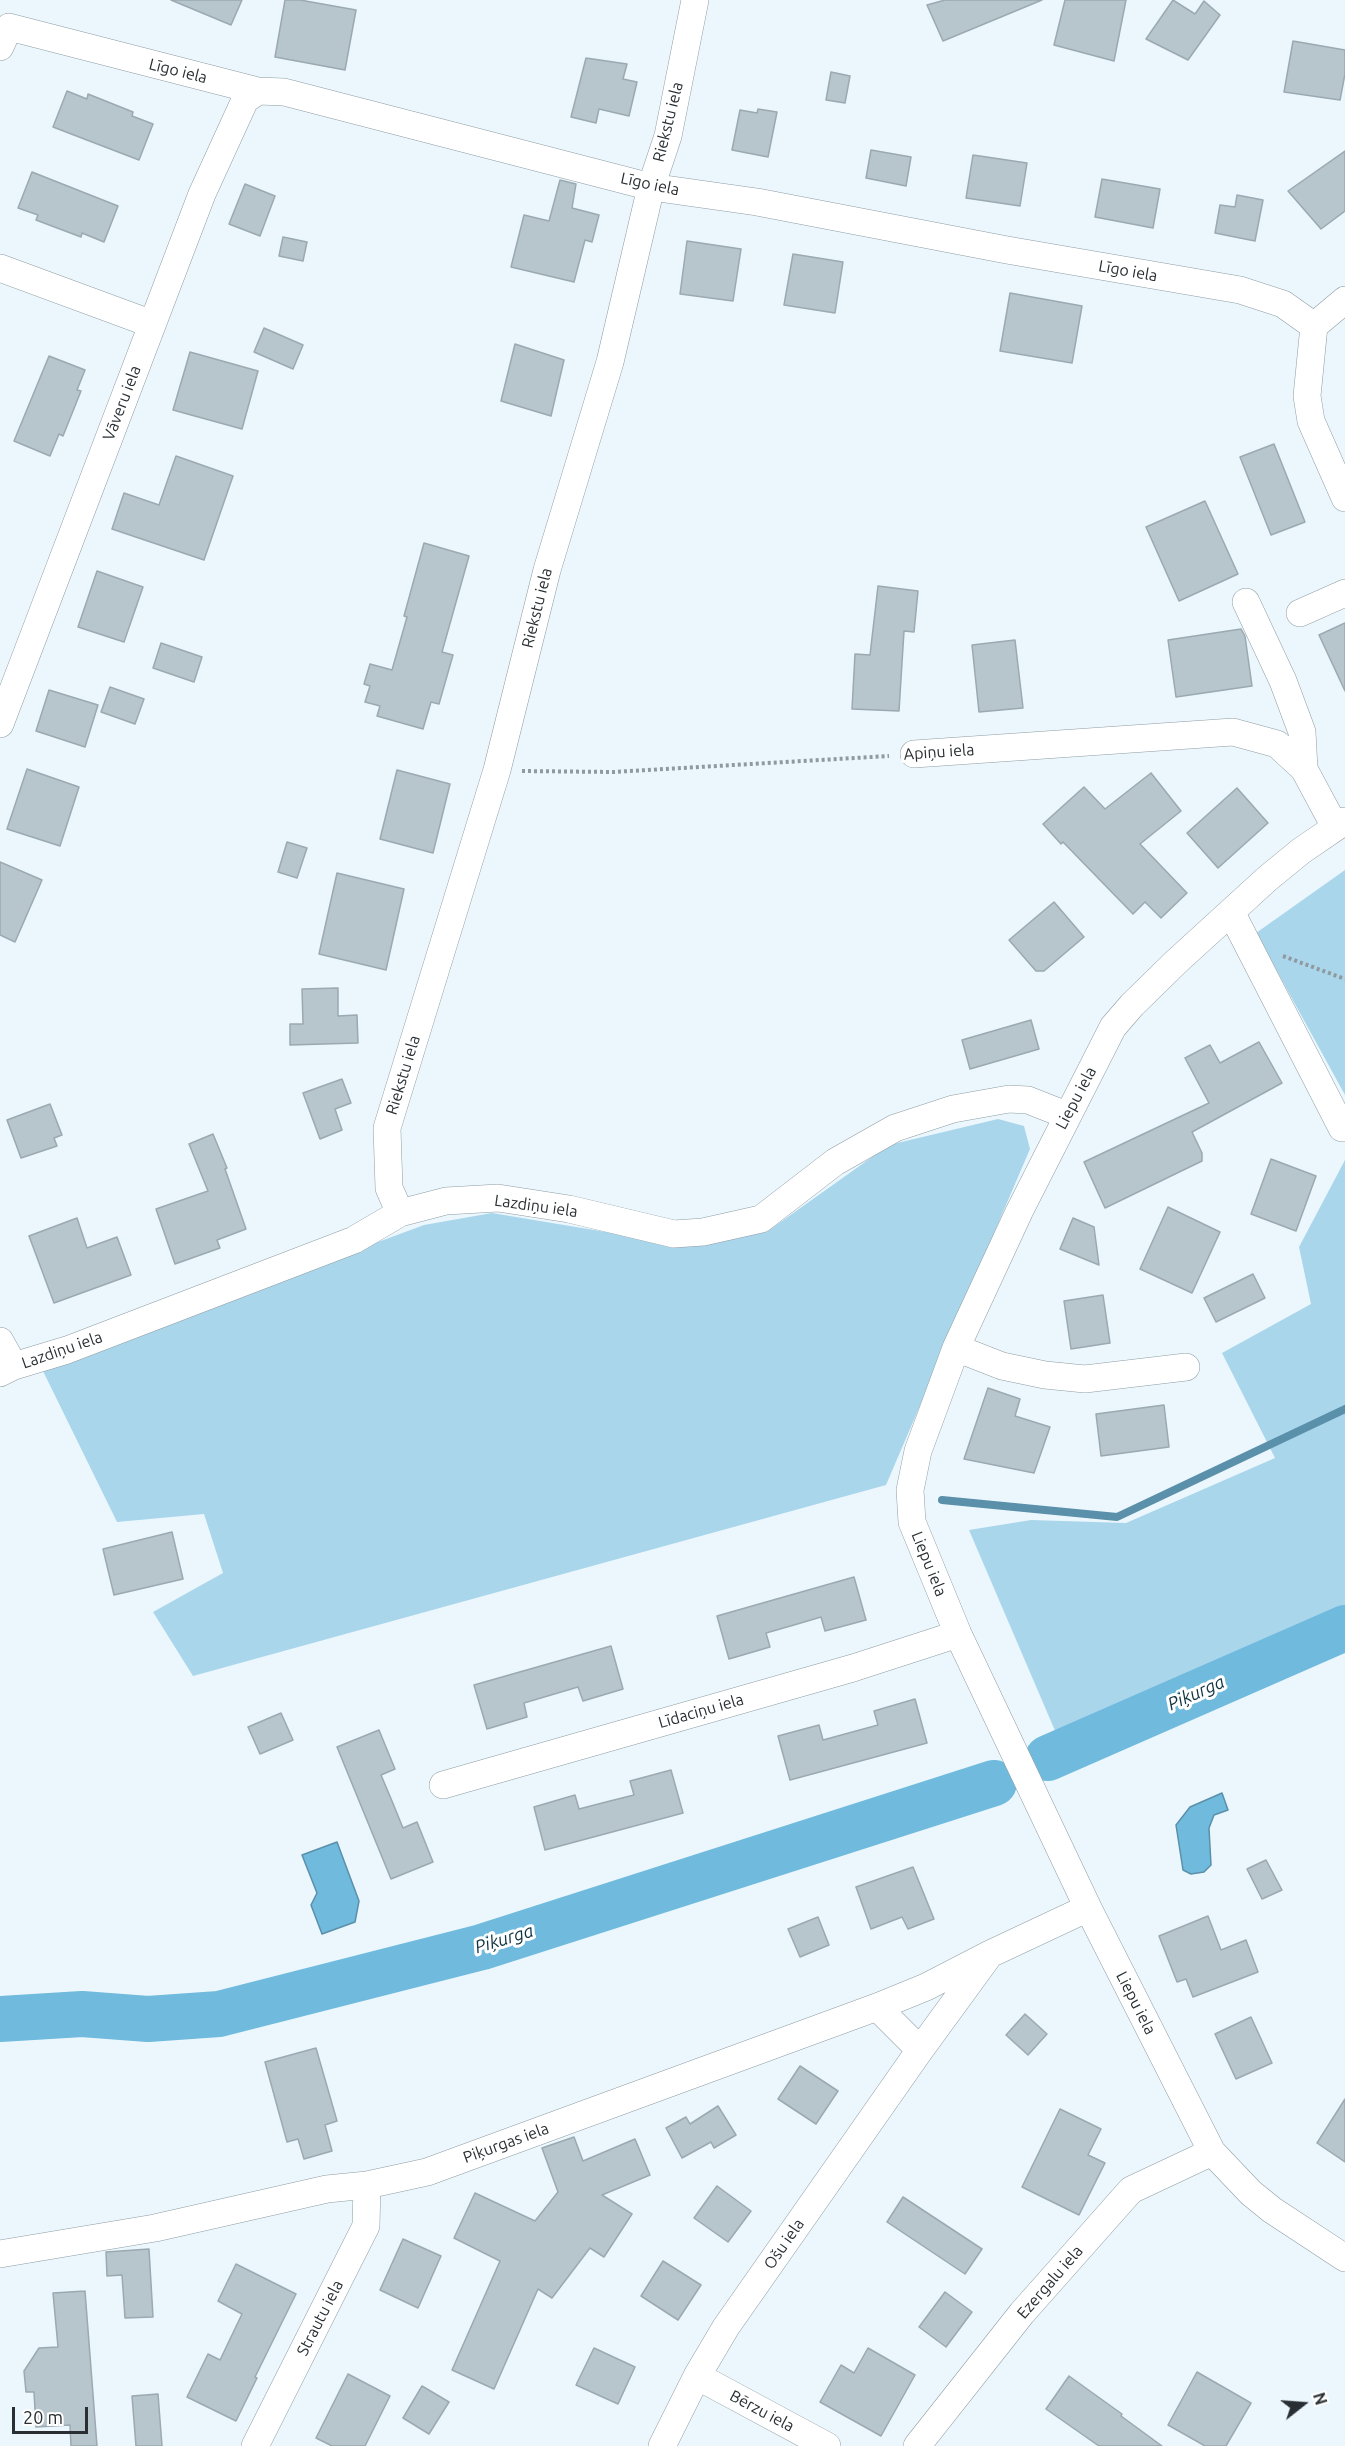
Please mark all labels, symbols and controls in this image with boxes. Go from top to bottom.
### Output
street label: Līgo iela [147,54,209,88]
street label: Riekstu iela [649,80,687,164]
street label: Līgo iela [619,168,681,200]
street label: Līgo iela [1097,256,1159,286]
street label: Vāveru iela [99,363,145,443]
street label: Riekstu iela [518,566,556,650]
street label: Apiņu iela [903,740,975,764]
street label: Riekstu iela [382,1033,424,1117]
street label: Liepu iela [1052,1063,1100,1133]
street label: Lazdiņu iela [493,1191,579,1221]
street label: Lazdiņu iela [19,1327,105,1373]
street label: Liepu iela [907,1529,951,1599]
water label: Piķurga [1164,1671,1228,1715]
street label: Līdaciņu iela [656,1690,746,1732]
water label: Piķurga [472,1920,536,1958]
street label: Liepu iela [1112,1968,1160,2038]
street label: Piķurgas iela [460,2119,552,2167]
street label: Ošu iela [760,2215,808,2273]
street label: Ezergalu iela [1013,2241,1087,2323]
street label: Strautu iela [293,2277,347,2359]
north arrow [1273,2374,1333,2434]
street label: Bērzu iela [726,2386,798,2436]
text: N [1310,2390,1331,2407]
scale bar [15,2395,92,2433]
text: 20 m [23,2407,63,2427]

